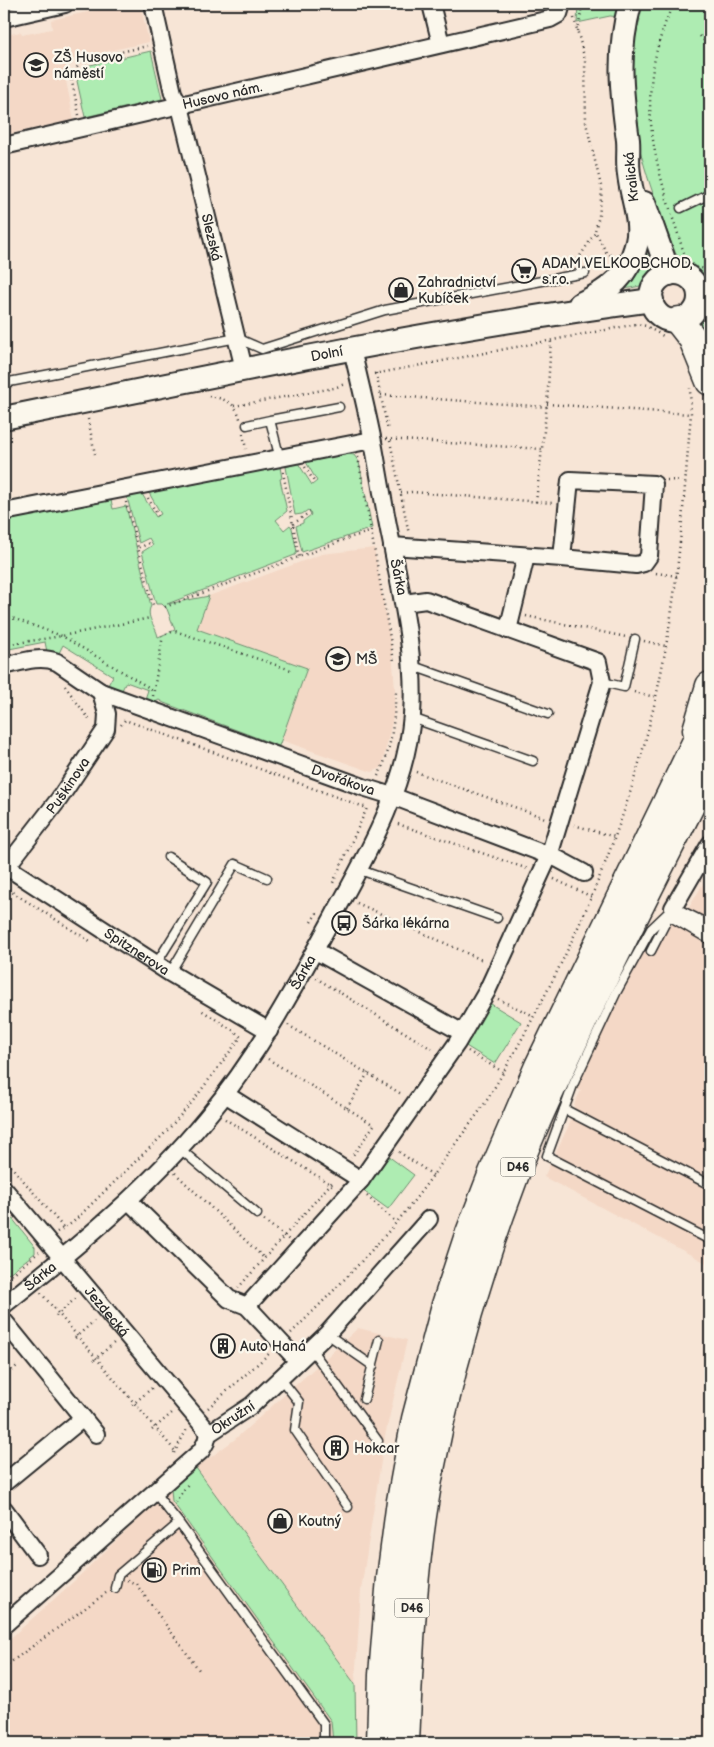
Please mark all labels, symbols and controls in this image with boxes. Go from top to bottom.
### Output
place label: ZŠ Husovo náměstí [53,48,123,82]
school or university icon: ZŠ Husovo náměstí [23,52,49,78]
street label: Husovo nám. [181,78,264,113]
street label: Kralická [620,151,643,203]
street label: Slezská [198,212,225,263]
place label: ADAM VELKOOBCHOD, s.r.o. [542,255,693,288]
supermarket icon: ADAM VELKOOBCHOD, s.r.o. [511,258,537,284]
place label: Zahradnictví Kubíček [417,274,497,307]
shop icon: Zahradnictví Kubíček [388,277,414,303]
street label: Dolní [309,342,345,365]
street label: Šárka [386,557,412,597]
school or university icon: MŠ [325,646,351,672]
place label: MŠ [356,650,377,668]
street label: Puškinova [43,754,94,817]
street label: Dvořákova [309,761,377,799]
bus stop icon: Šárka lékárna [331,910,357,936]
place label: Šárka lékárna [362,914,450,932]
street label: Spitznerova [101,925,172,979]
street label: Šárka [286,952,320,993]
road number: D46 [500,1158,536,1176]
street label: Šárka [20,1258,60,1295]
street label: Jezdecká [81,1283,133,1340]
building icon: Auto Haná [210,1333,236,1359]
place label: Auto Haná [240,1338,306,1355]
street label: Okružní [208,1397,259,1439]
building icon: Hokcar [323,1435,349,1461]
place label: Hokcar [354,1440,400,1457]
shop icon: Koutný [267,1508,293,1534]
place label: Koutný [298,1513,342,1530]
fuel station icon: Prim [141,1557,167,1583]
place label: Prim [172,1562,201,1579]
road number: D46 [394,1599,430,1618]

